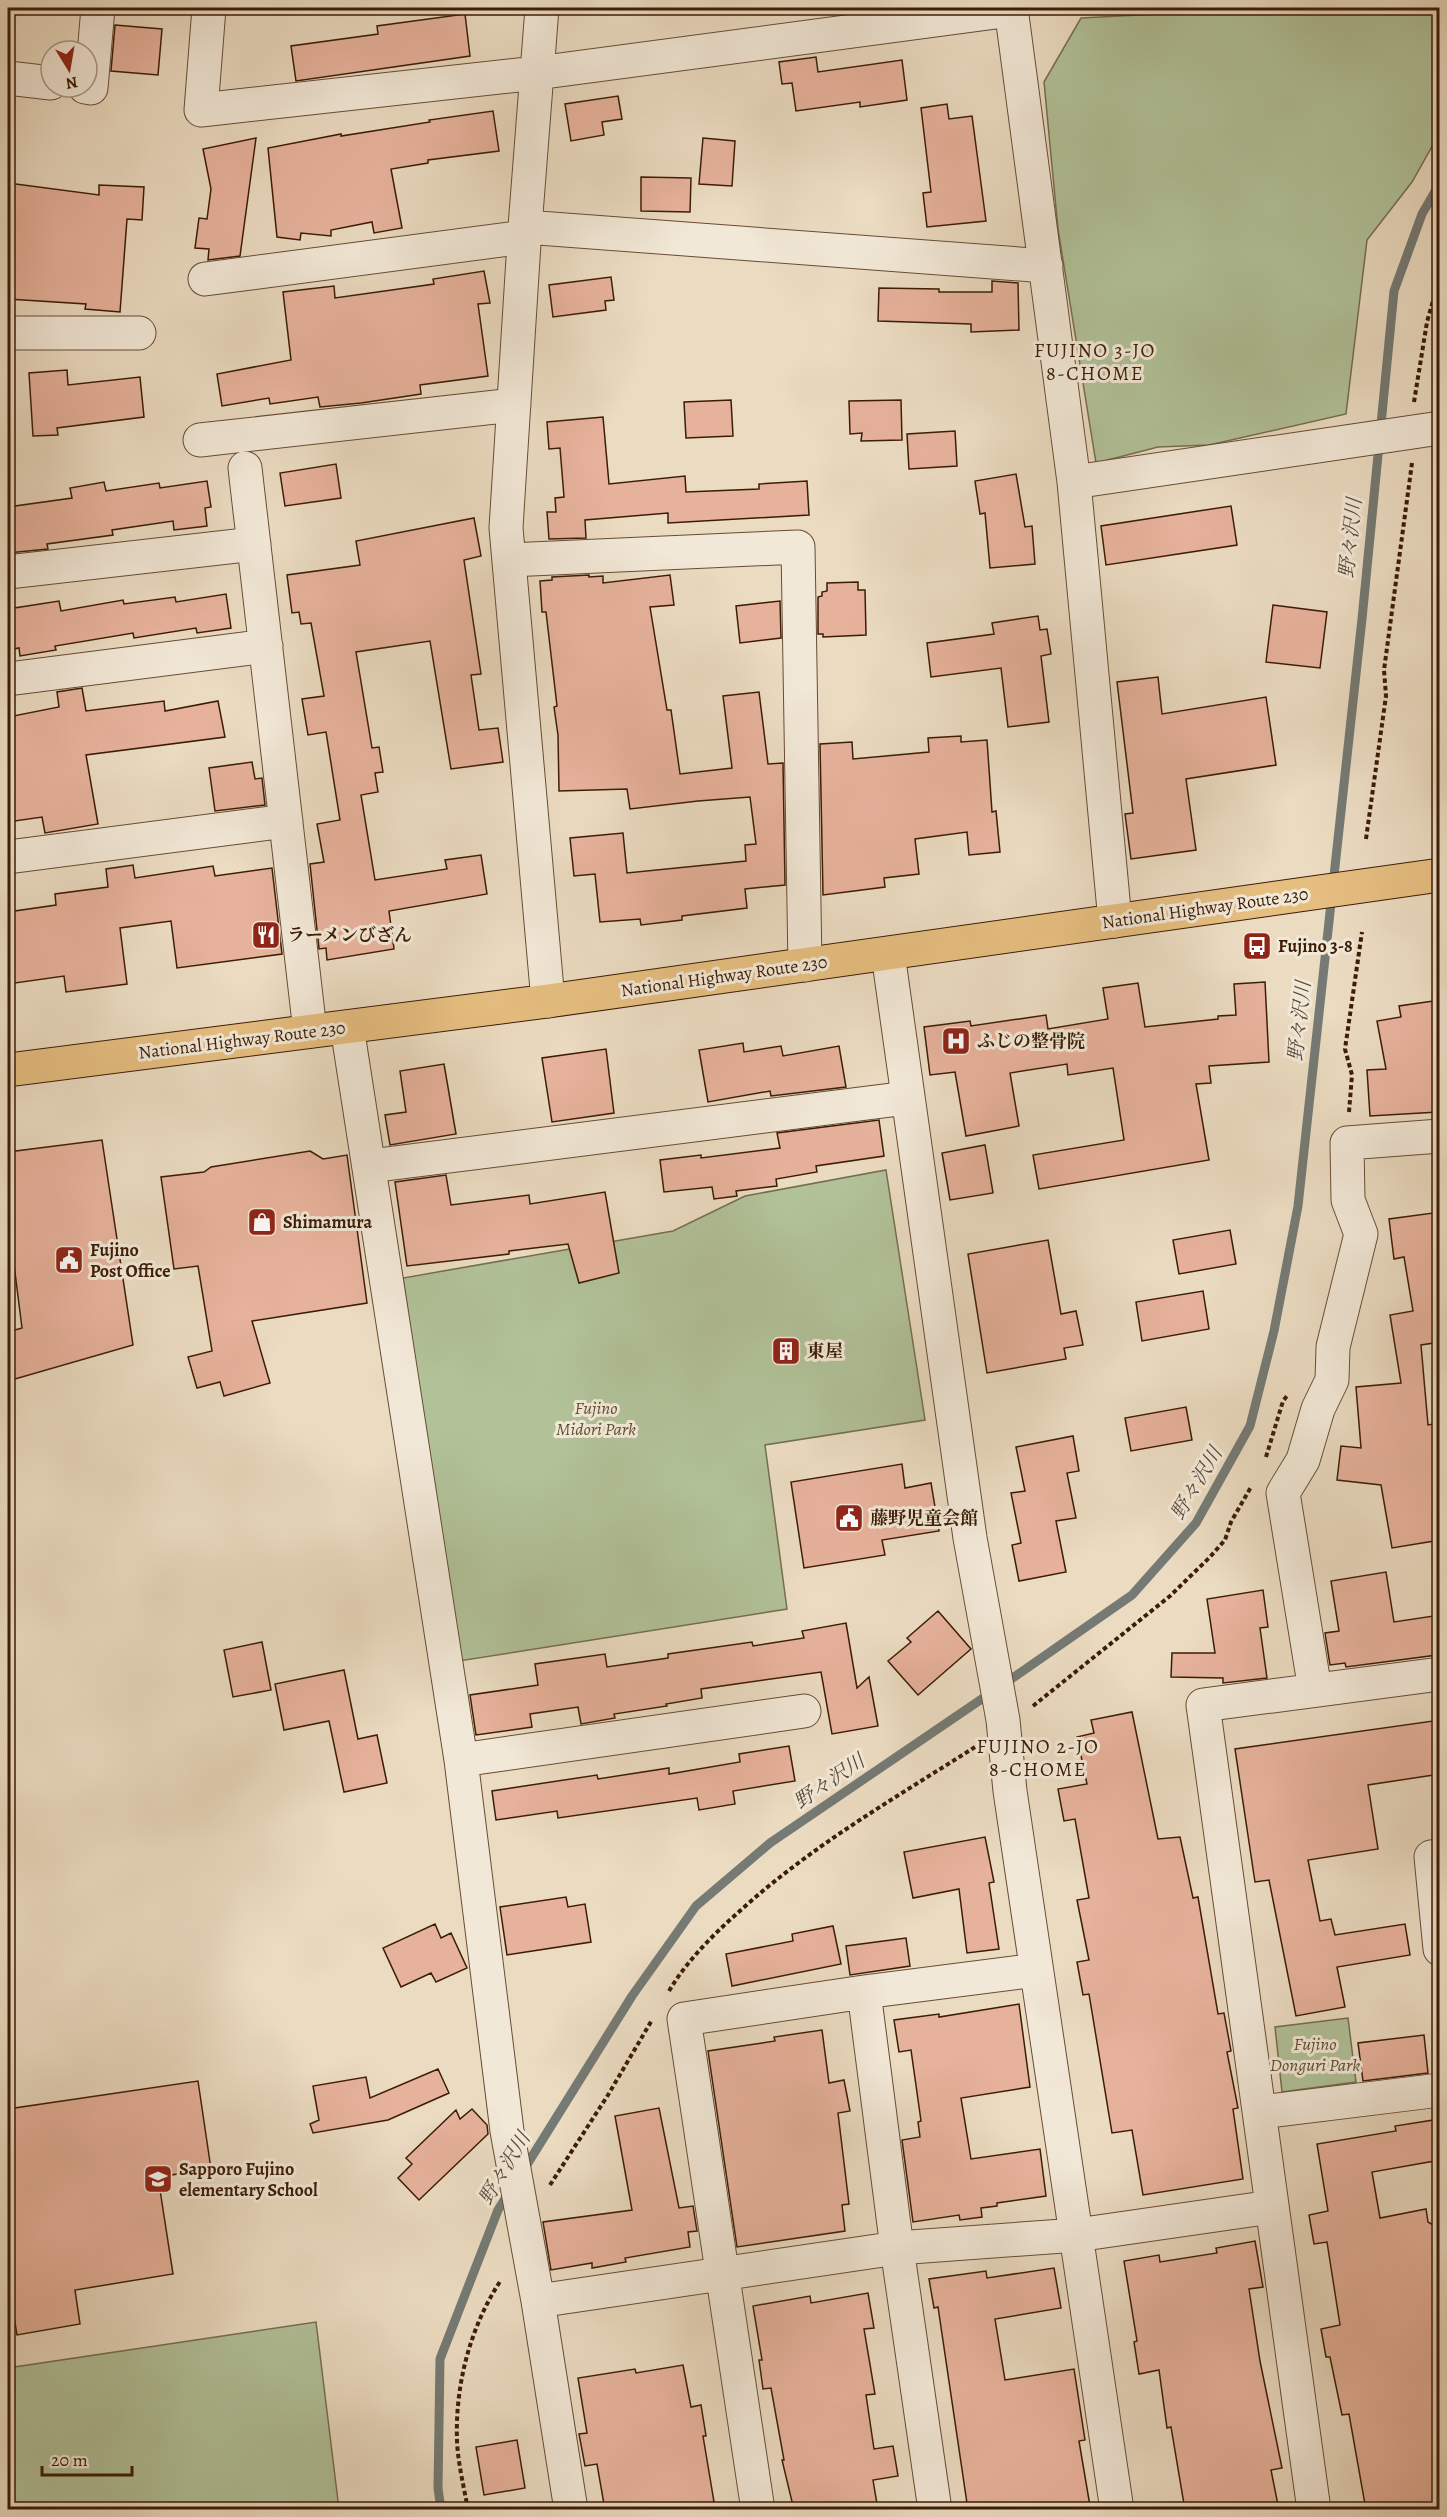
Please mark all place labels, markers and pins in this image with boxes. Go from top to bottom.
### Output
restaurant icon: ラーメンびざん [250,919,282,951]
place label: ラーメンびざん [287,923,412,947]
bus stop icon: Fujino 3-8 [1241,930,1273,962]
place label: Fujino 3-8 [1278,934,1353,958]
hospital icon: ふじの整骨院 [940,1025,972,1057]
place label: ふじの整骨院 [977,1029,1085,1053]
shop icon: Shimamura [246,1206,278,1238]
place label: Shimamura [283,1210,373,1234]
place label: Fujino Post Office [90,1238,170,1283]
public building icon: Fujino Post Office [53,1244,85,1276]
building icon: 東屋 [770,1335,802,1367]
place label: 東屋 [807,1339,843,1363]
public building icon: 藤野児童会館 [833,1502,865,1534]
place label: 藤野児童会館 [870,1506,978,1530]
place label: Sapporo Fujino elementary School [179,2157,318,2202]
school or university icon: Sapporo Fujino elementary School [142,2163,174,2195]

